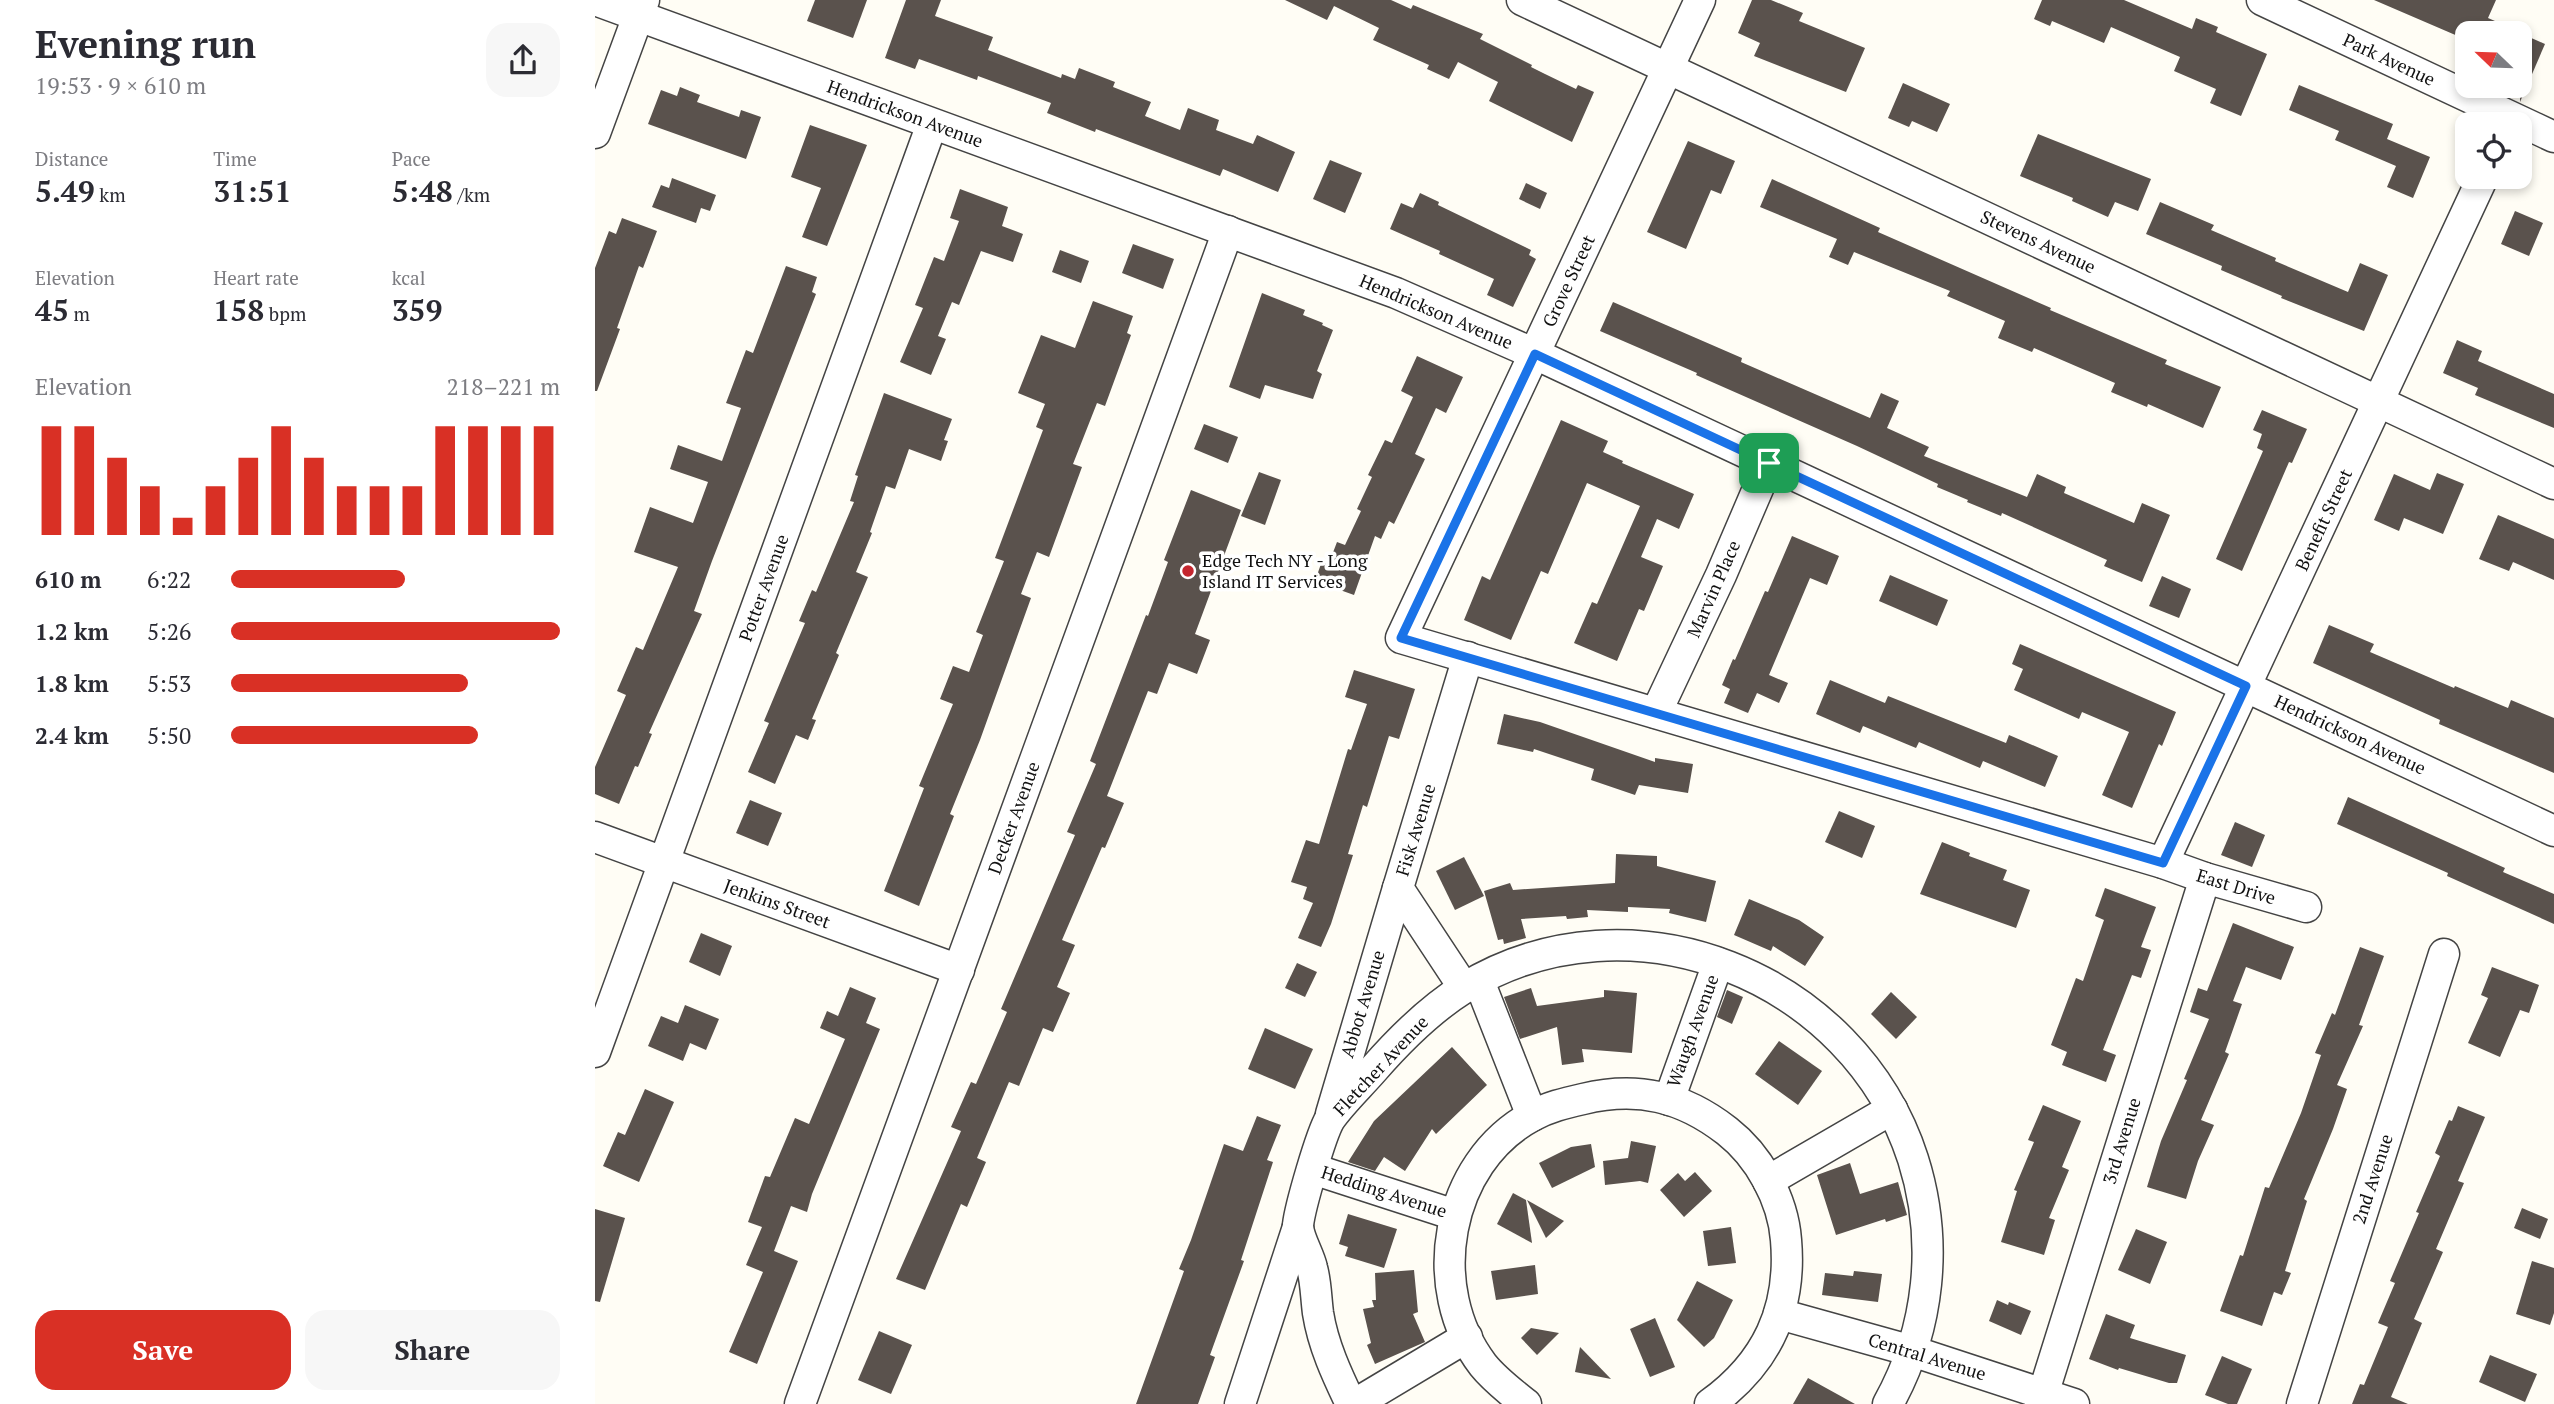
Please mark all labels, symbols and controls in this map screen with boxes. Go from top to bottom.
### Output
text: Evening run [35,19,256,69]
north arrow [2455,21,2532,98]
map controls [2455,21,2532,189]
button: share [486,23,560,97]
street label: Park Avenue [2340,27,2439,91]
text: 19:53 · 9 × 610 m [35,70,206,101]
street label: Hendrickson Avenue [824,74,987,152]
button: locate [2455,112,2532,189]
text: Distance [35,146,108,171]
text: Time [213,146,257,171]
text: Pace [392,146,431,171]
text: 5.49 [35,171,95,211]
text: 31:51 [213,171,291,211]
text: 5:48 [392,171,453,211]
text: km [95,182,126,207]
text: /km [453,182,490,207]
street label: Stevens Avenue [1977,204,2100,278]
street label: Grove Street [1536,230,1600,331]
text: Elevation [35,265,115,290]
text: Heart rate [213,265,299,290]
text: kcal [392,265,425,290]
street label: Hendrickson Avenue [1356,268,1517,354]
text: 45 [35,290,69,330]
text: 158 [213,290,264,330]
text: 359 [392,290,443,330]
text: m [69,301,90,326]
text: bpm [264,301,306,326]
text: Elevation [35,371,132,402]
text: 218–221 m [447,371,560,402]
pin [1739,433,1799,493]
icon: arrive [1750,444,1788,482]
street label: Benefit Street [2289,464,2357,574]
street label: Potter Avenue [733,531,794,644]
street label: Marvin Place [1681,536,1745,641]
place label: Edge Tech NY - Long Island IT Services [1202,548,1368,593]
marker: Edge Tech NY - Long Island IT Services [1180,563,1196,579]
text: 610 m [35,564,101,595]
text: 6:22 [147,564,191,595]
text: 1.2 km [35,616,109,647]
text: 5:26 [147,616,191,647]
text: 1.8 km [35,668,109,699]
text: 5:53 [147,668,191,699]
street label: Hendrickson Avenue [2271,689,2430,780]
text: 2.4 km [35,720,109,751]
text: 5:50 [147,720,191,751]
street label: Decker Avenue [982,758,1045,877]
street label: Fisk Avenue [1390,781,1440,879]
street label: East Drive [2194,863,2279,909]
street label: Jenkins Street [721,873,834,934]
street label: Abbot Avenue [1334,947,1390,1060]
street label: Waugh Avenue [1661,971,1724,1090]
street label: Fletcher Avenue [1328,1010,1433,1121]
street label: 3rd Avenue [2096,1094,2146,1187]
street label: 2nd Avenue [2346,1131,2398,1227]
street label: Hedding Avenue [1318,1159,1450,1223]
button: Save [35,1310,291,1390]
button: Share [305,1310,560,1390]
street label: Central Avenue [1865,1327,1989,1385]

